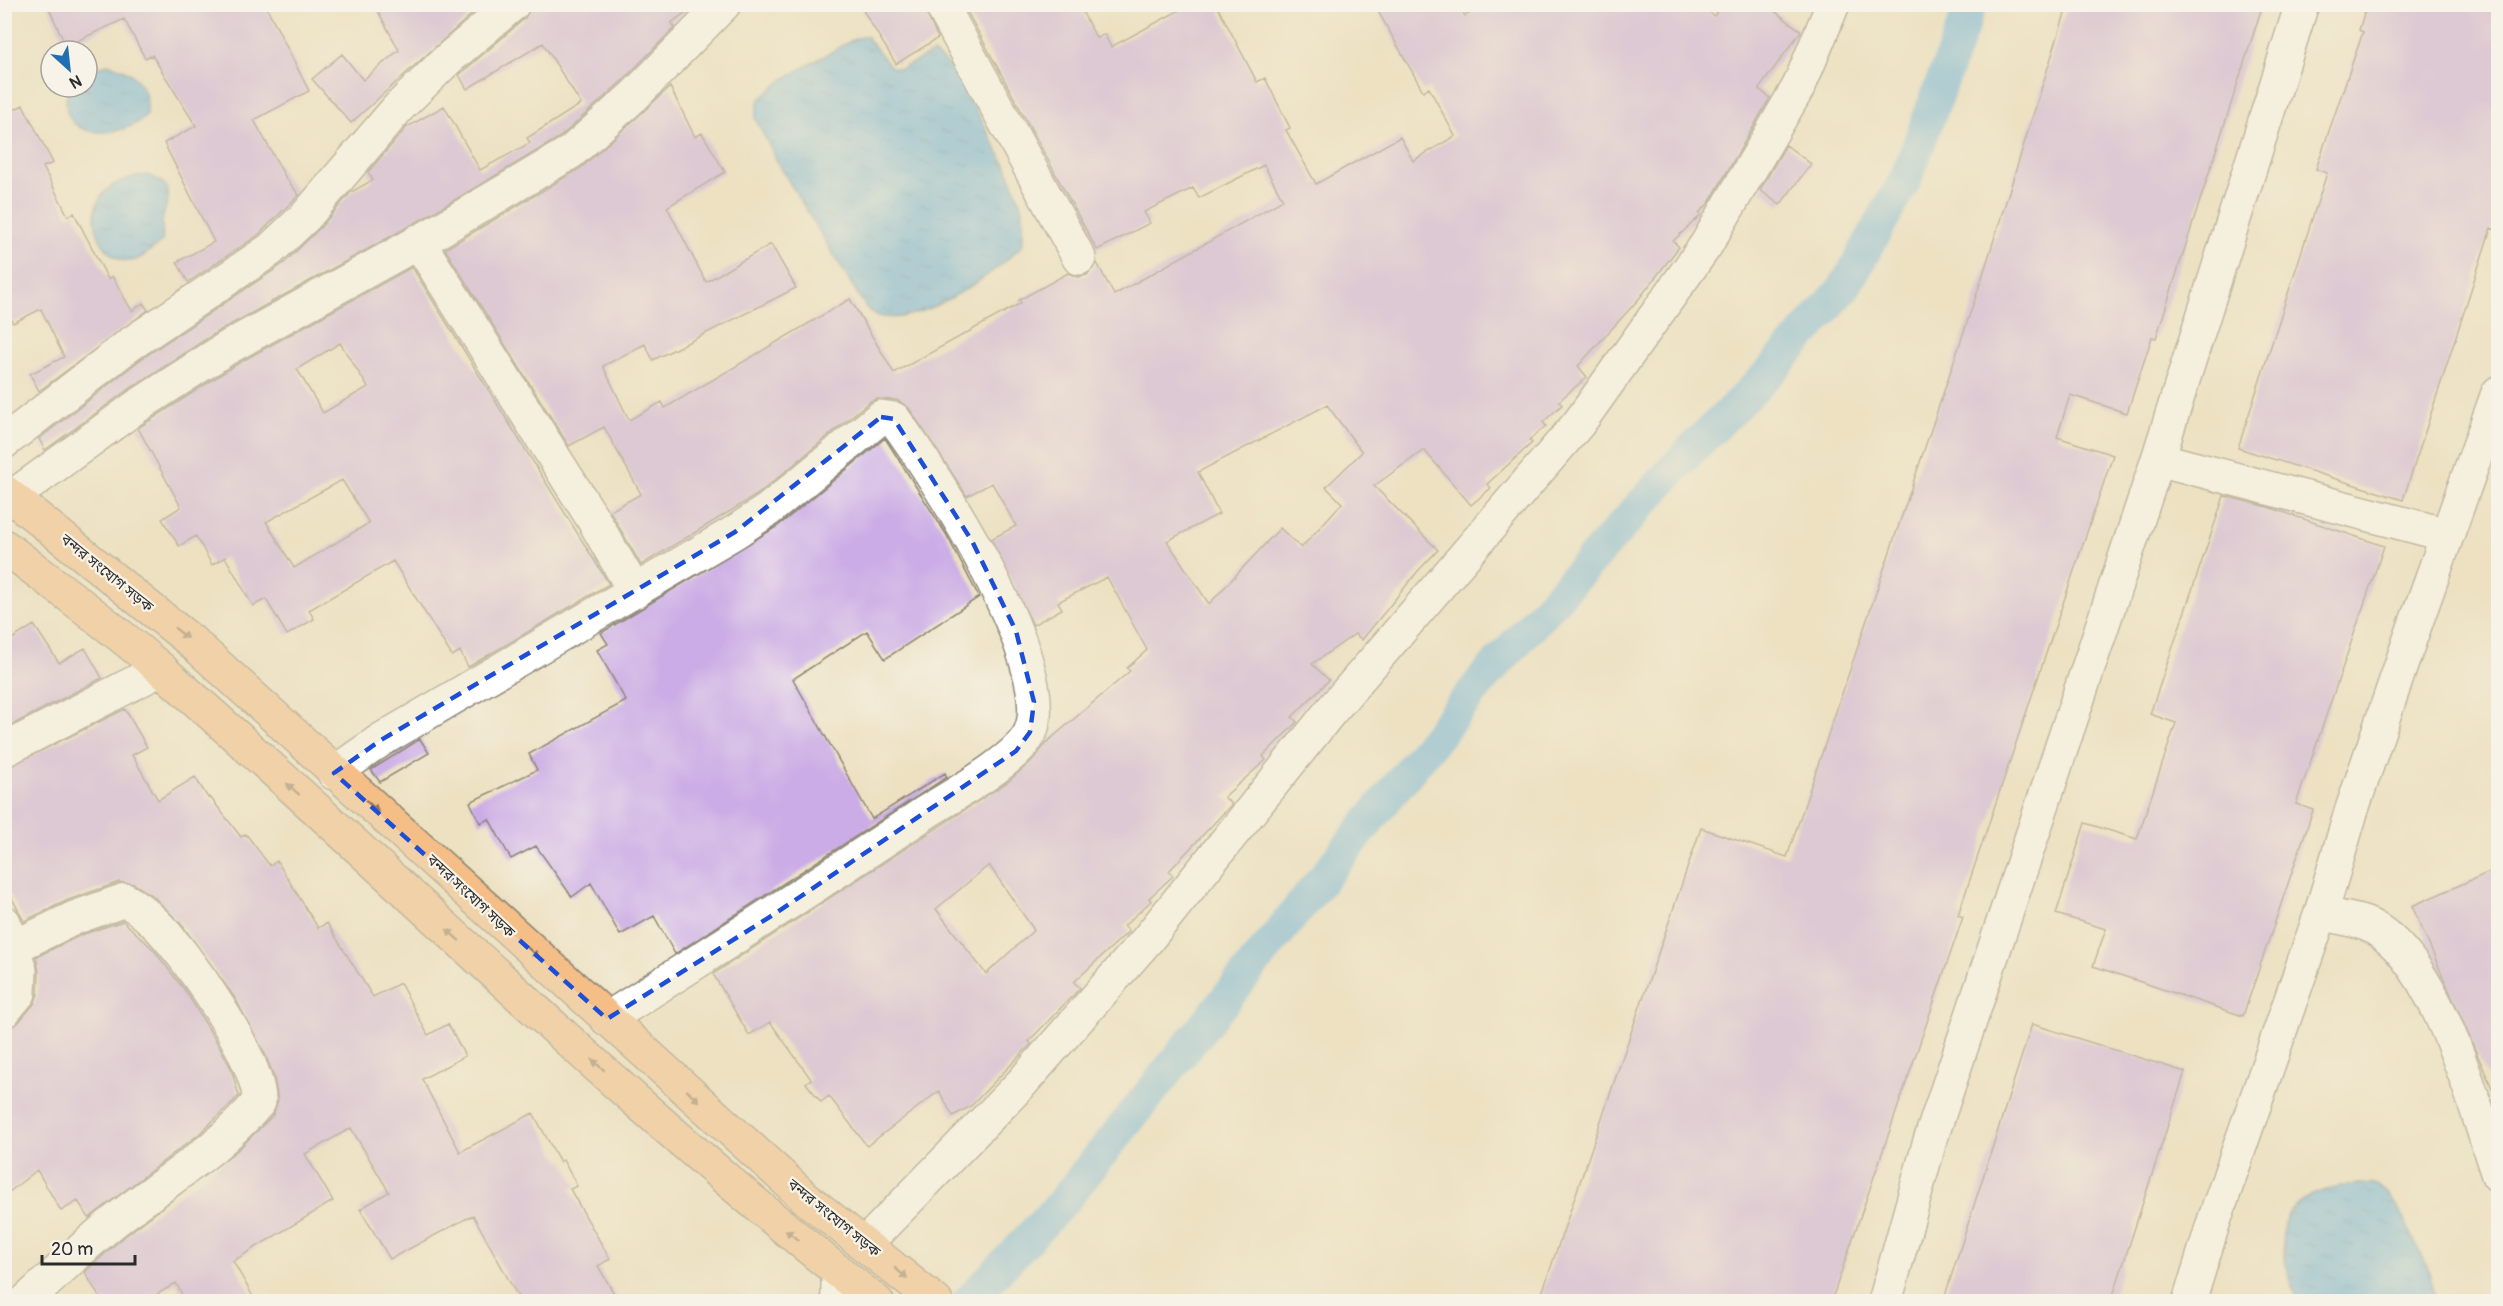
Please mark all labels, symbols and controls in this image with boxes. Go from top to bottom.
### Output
north arrow [39,39,99,99]
text: N [66,70,85,93]
street label: বন্দর সংযোগ সড়ক [56,530,158,617]
one-way arrow [173,626,189,639]
one-way arrow [286,782,301,796]
one-way arrow [364,799,379,812]
street label: বন্দর সংযোগ সড়ক [422,850,519,943]
one-way arrow [446,929,461,942]
one-way arrow [524,945,539,959]
one-way arrow [591,1059,606,1072]
one-way arrow [685,1089,700,1103]
street label: বন্দর সংযোগ সড়ক [783,1175,885,1262]
scale bar [42,1228,135,1266]
one-way arrow [784,1229,800,1242]
text: 20 m [51,1238,93,1261]
one-way arrow [893,1266,909,1279]

